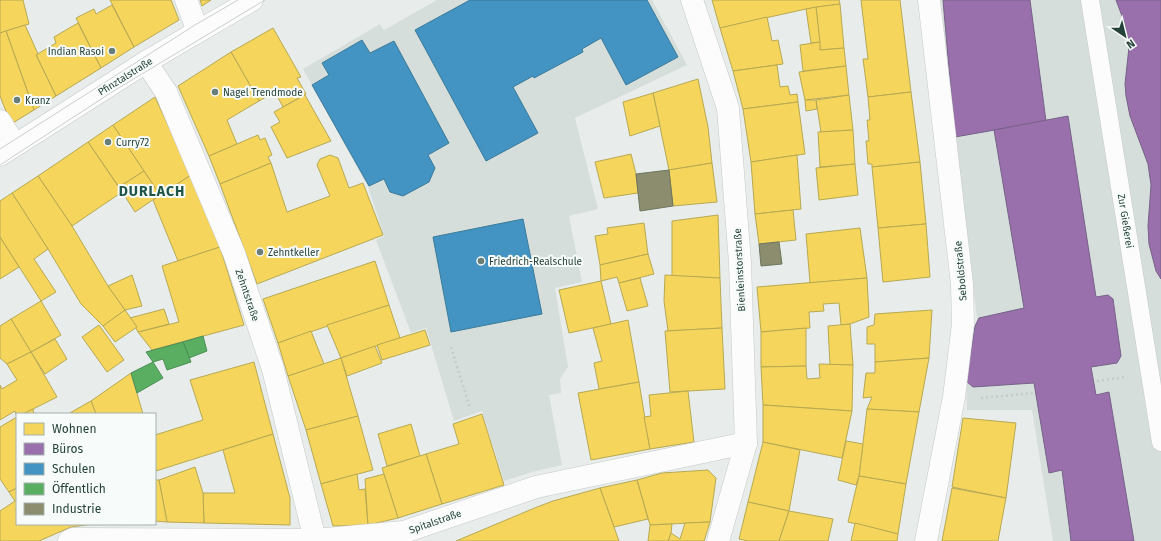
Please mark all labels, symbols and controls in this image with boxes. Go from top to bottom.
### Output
north arrow [1105,16,1145,56]
text: N [1124,36,1137,51]
place label: Indian Rasoi [48,46,104,58]
marker: Indian Rasoi [107,46,117,56]
street label: Pfinztalstraße [96,55,155,98]
marker: Nagel Trendmode [210,87,220,97]
place label: Nagel Trendmode [223,87,303,99]
marker: Kranz [12,95,22,105]
place label: Kranz [25,95,51,107]
marker: Curry72 [103,137,113,147]
place label: Curry72 [116,137,149,149]
district label: DURLACH [119,183,185,200]
street label: Zur Gießerei [1115,193,1135,250]
street label: Bienleinstorstraße [732,228,748,312]
street label: Seboldstraße [952,240,970,301]
marker: Zehntkeller [255,247,265,257]
place label: Zehntkeller [268,247,320,259]
marker: Friedrich-Realschule [476,256,486,266]
place label: Friedrich-Realschule [489,256,582,268]
street label: Zehntstraße [233,268,262,323]
legend [16,413,156,525]
text: Wohnen [52,422,96,436]
text: Büros [52,442,84,456]
text: Schulen [52,462,95,476]
text: Öffentlich [52,480,106,496]
text: Industrie [52,502,101,516]
street label: Spitalstraße [408,507,463,537]

